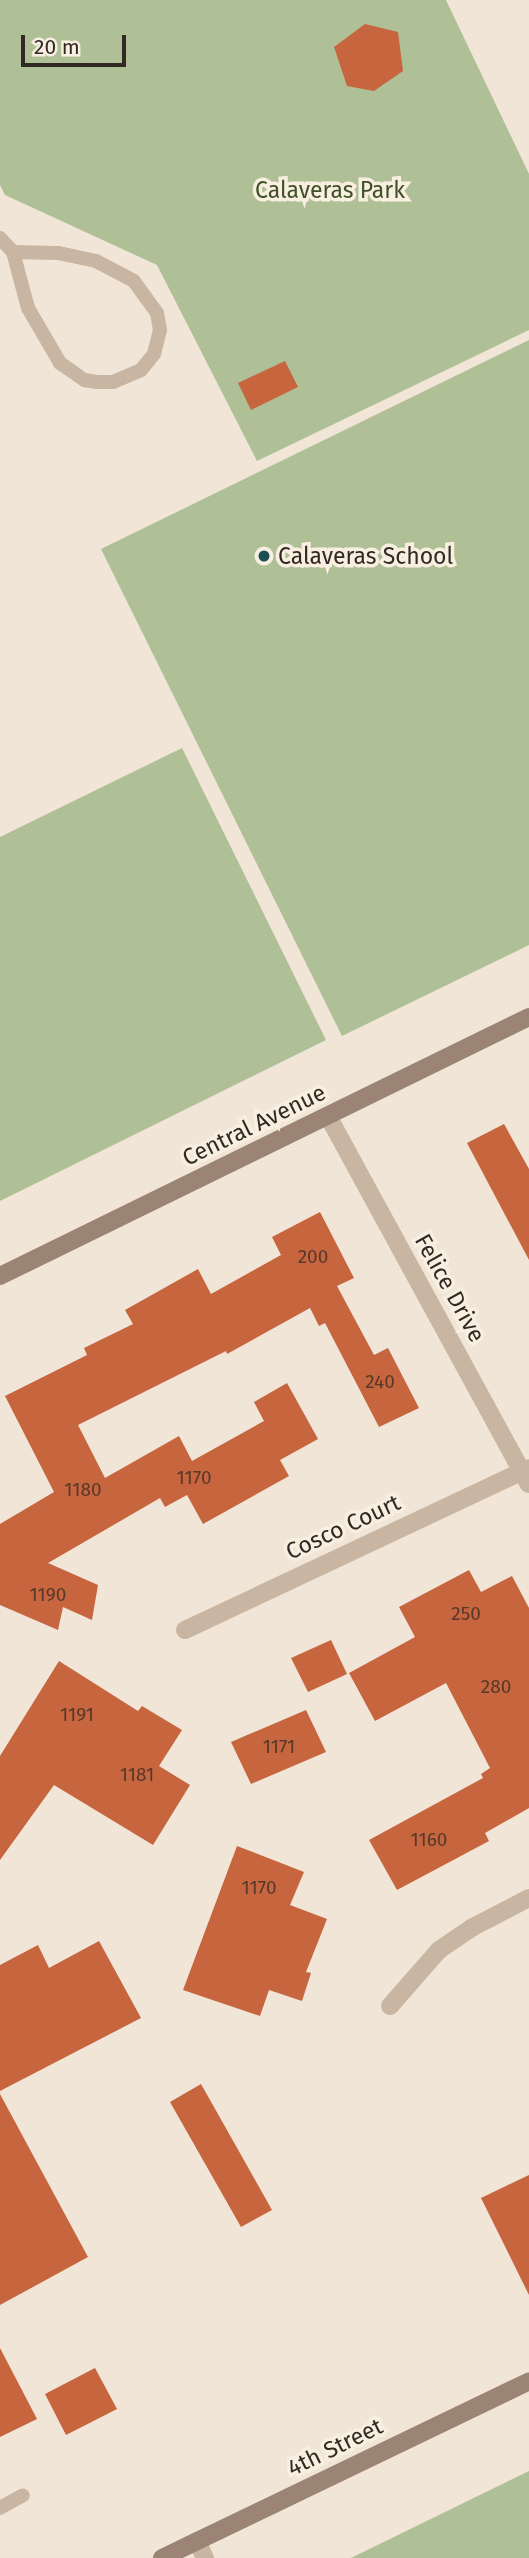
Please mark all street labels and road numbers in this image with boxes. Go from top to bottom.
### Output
street label: Central Avenue [178,1078,330,1172]
street label: Felice Drive [409,1229,491,1347]
street label: Cosco Court [281,1488,405,1566]
street label: 4th Street [283,2412,387,2482]

